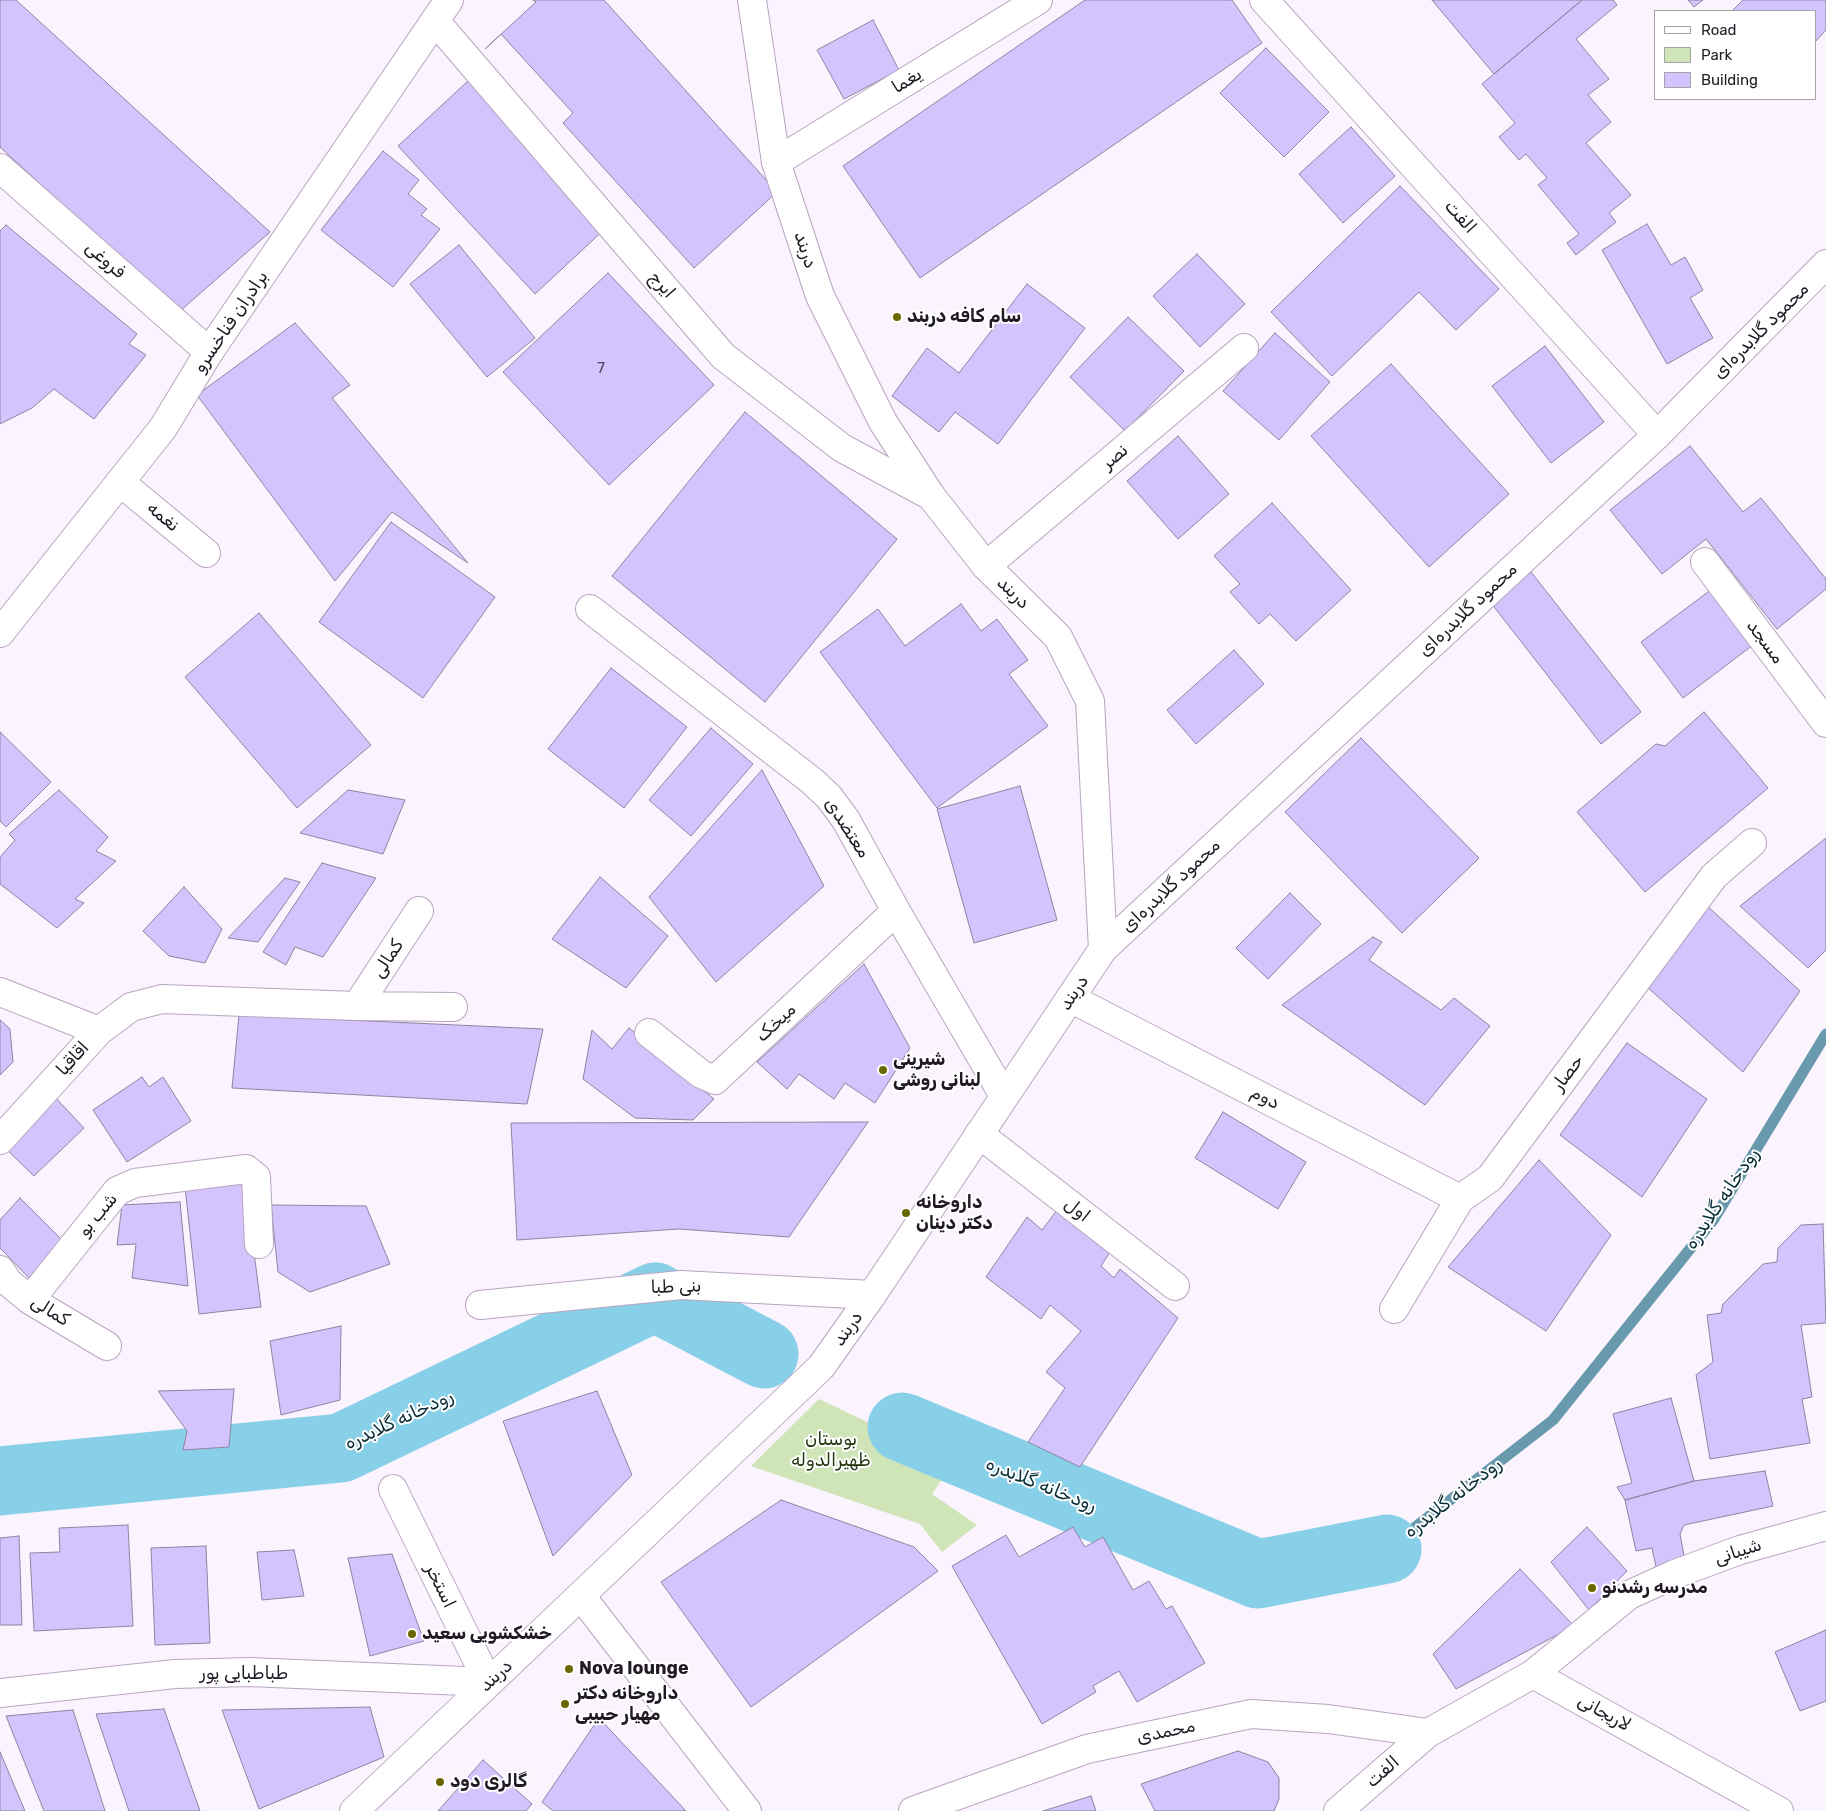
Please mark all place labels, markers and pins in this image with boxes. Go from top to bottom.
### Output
place label: سام کافه دربند [907,306,1021,328]
marker: سام کافه دربند [891,311,903,323]
place label: شیرینی لبنانی روشی [893,1049,981,1092]
marker: شیرینی لبنانی روشی [877,1064,889,1076]
place label: داروخانه دکتر دینان [916,1192,993,1234]
marker: داروخانه دکتر دینان [900,1207,912,1219]
place label: مدرسه رشدنو [1602,1577,1708,1599]
marker: مدرسه رشدنو [1586,1582,1598,1594]
place label: خشکشویی سعید [422,1623,552,1645]
marker: خشکشویی سعید [406,1628,418,1640]
place label: Nova lounge [579,1658,689,1680]
marker: Nova lounge [563,1663,575,1675]
place label: داروخانه دکتر مهیار حبیبی [575,1683,678,1726]
marker: داروخانه دکتر مهیار حبیبی [559,1698,571,1710]
place label: گالری دود [450,1771,527,1793]
marker: گالری دود [434,1776,446,1788]

